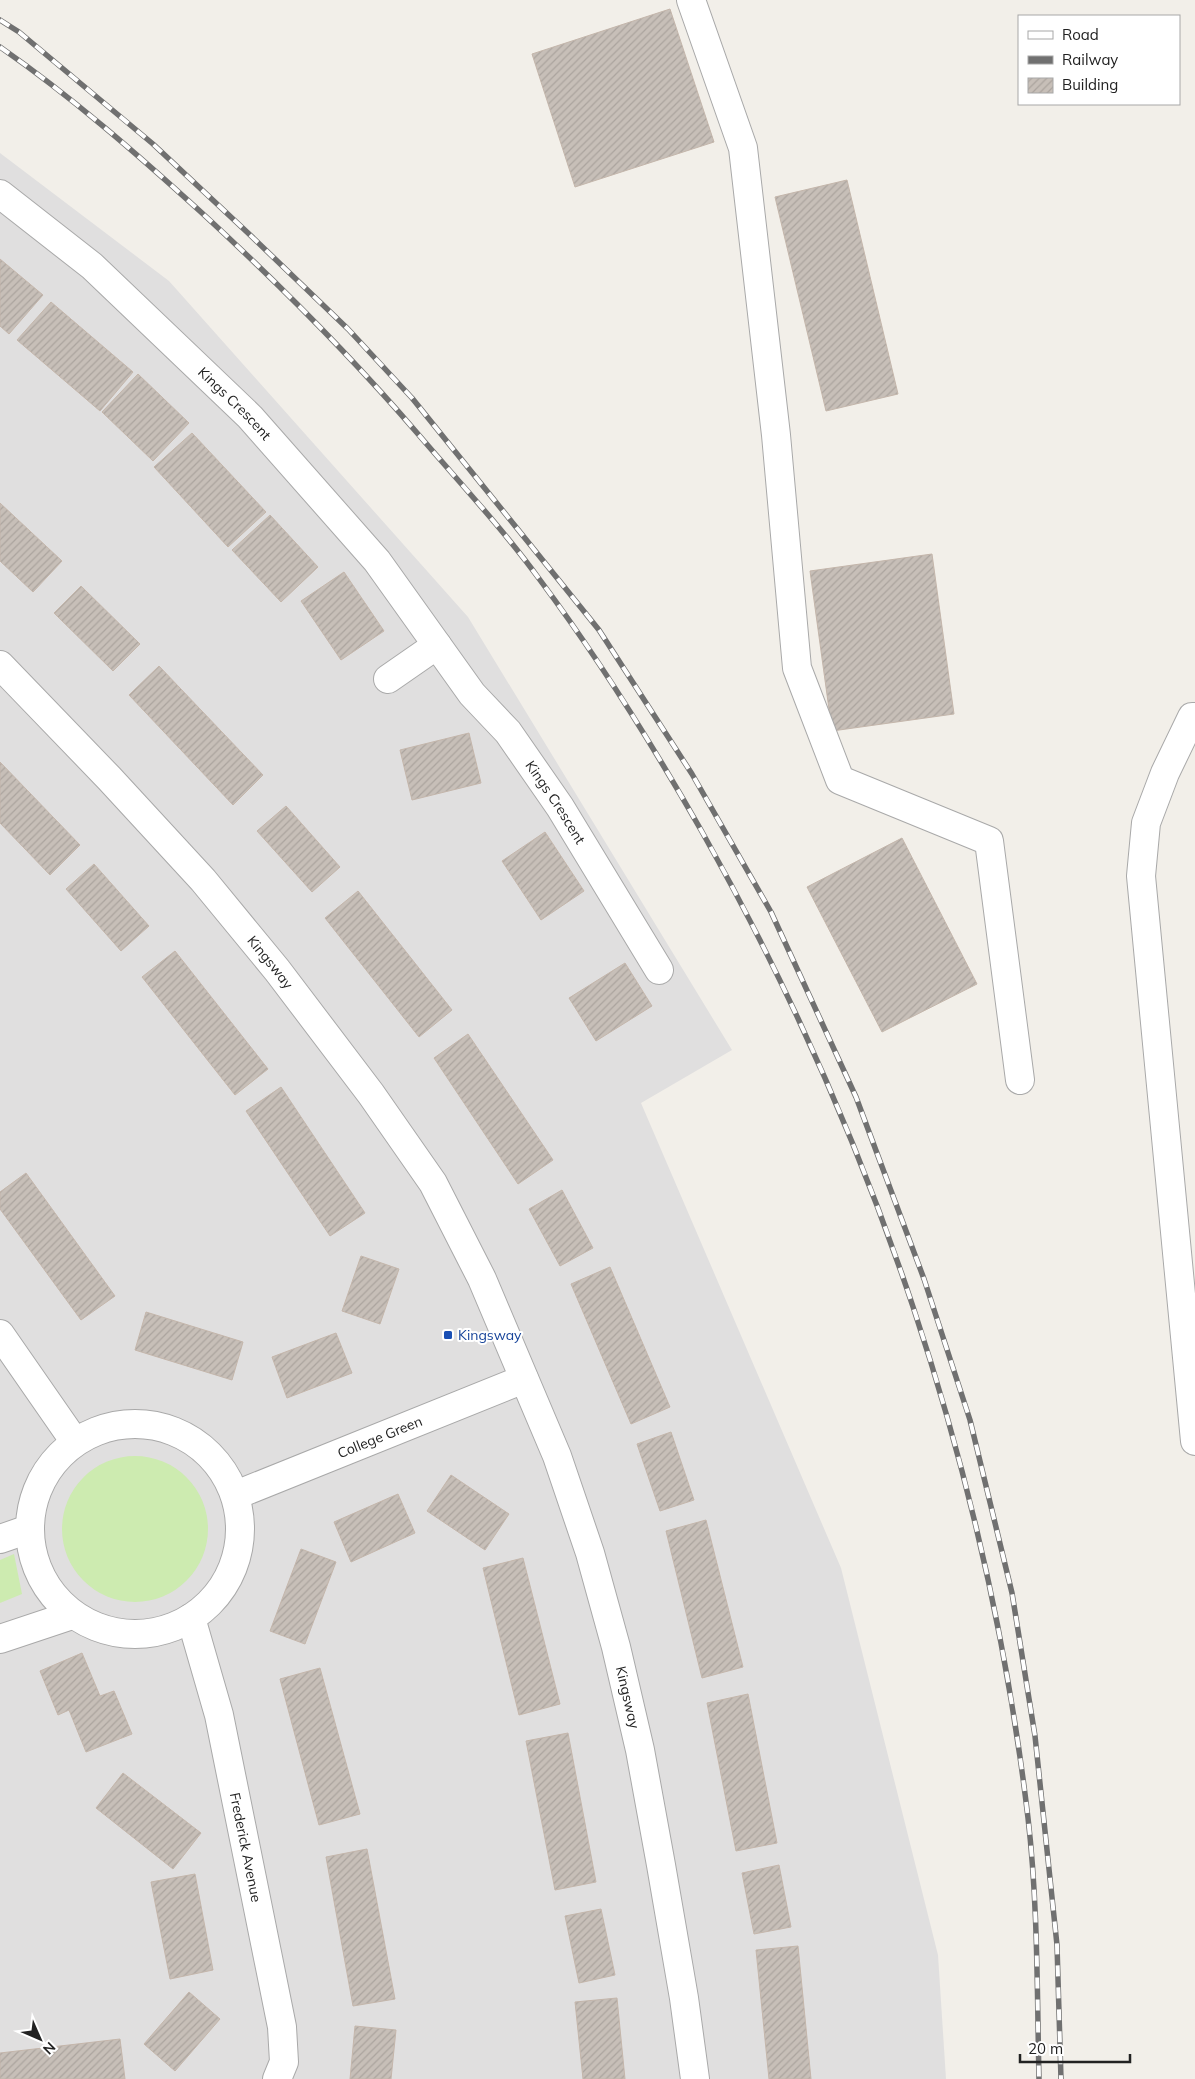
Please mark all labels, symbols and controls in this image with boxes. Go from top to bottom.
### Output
legend [1018,15,1180,105]
text: Road [1062,25,1099,44]
text: Railway [1062,50,1118,69]
text: Building [1062,75,1118,94]
street label: Kings Crescent [194,363,275,444]
street label: Kings Crescent [522,757,589,847]
street label: Kingsway [243,932,298,993]
place label: Kingsway [458,1326,522,1344]
marker: Kingsway [442,1329,454,1341]
street label: College Green [335,1412,425,1462]
street label: Kingsway [612,1664,644,1731]
street label: Frederick Avenue [226,1791,266,1904]
north arrow [15,2014,65,2064]
scale bar [1020,2032,1130,2064]
text: N [39,2038,59,2058]
text: 20 m [1028,2039,1063,2058]

